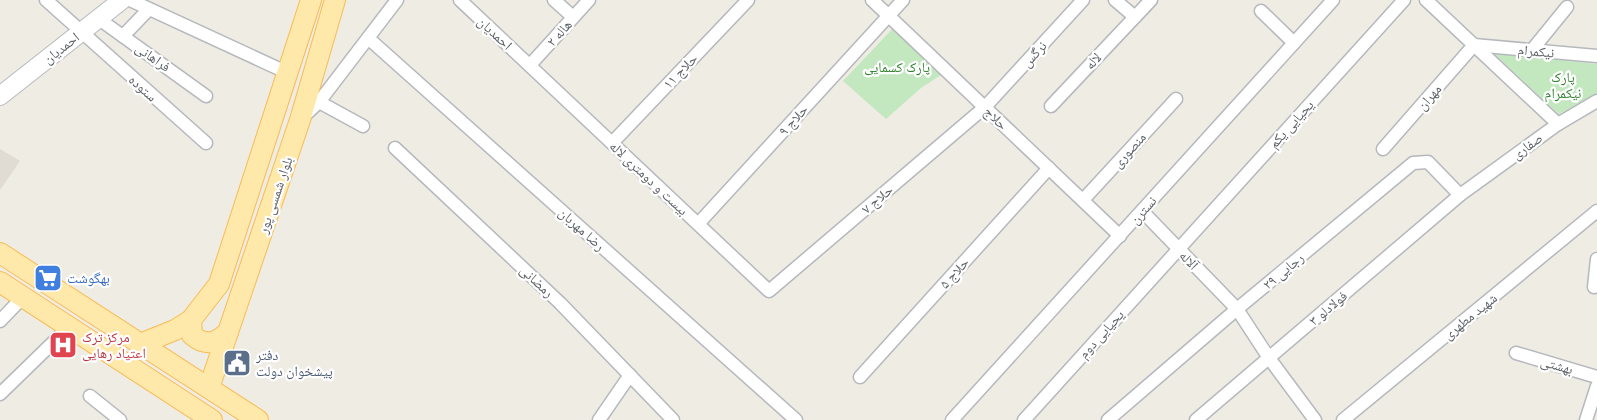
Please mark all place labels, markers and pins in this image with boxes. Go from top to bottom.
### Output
supermarket icon: بهگوشت [33,263,63,293]
place label: بهگوشت [67,270,110,287]
place label: مرکز ترک اعتیاد رهایی [82,329,146,362]
hospital icon: مرکز ترک اعتیاد رهایی [48,330,78,360]
place label: دفتر پیشخوان دولت [255,347,333,380]
public building icon: دفتر پیشخوان دولت [222,348,252,378]

